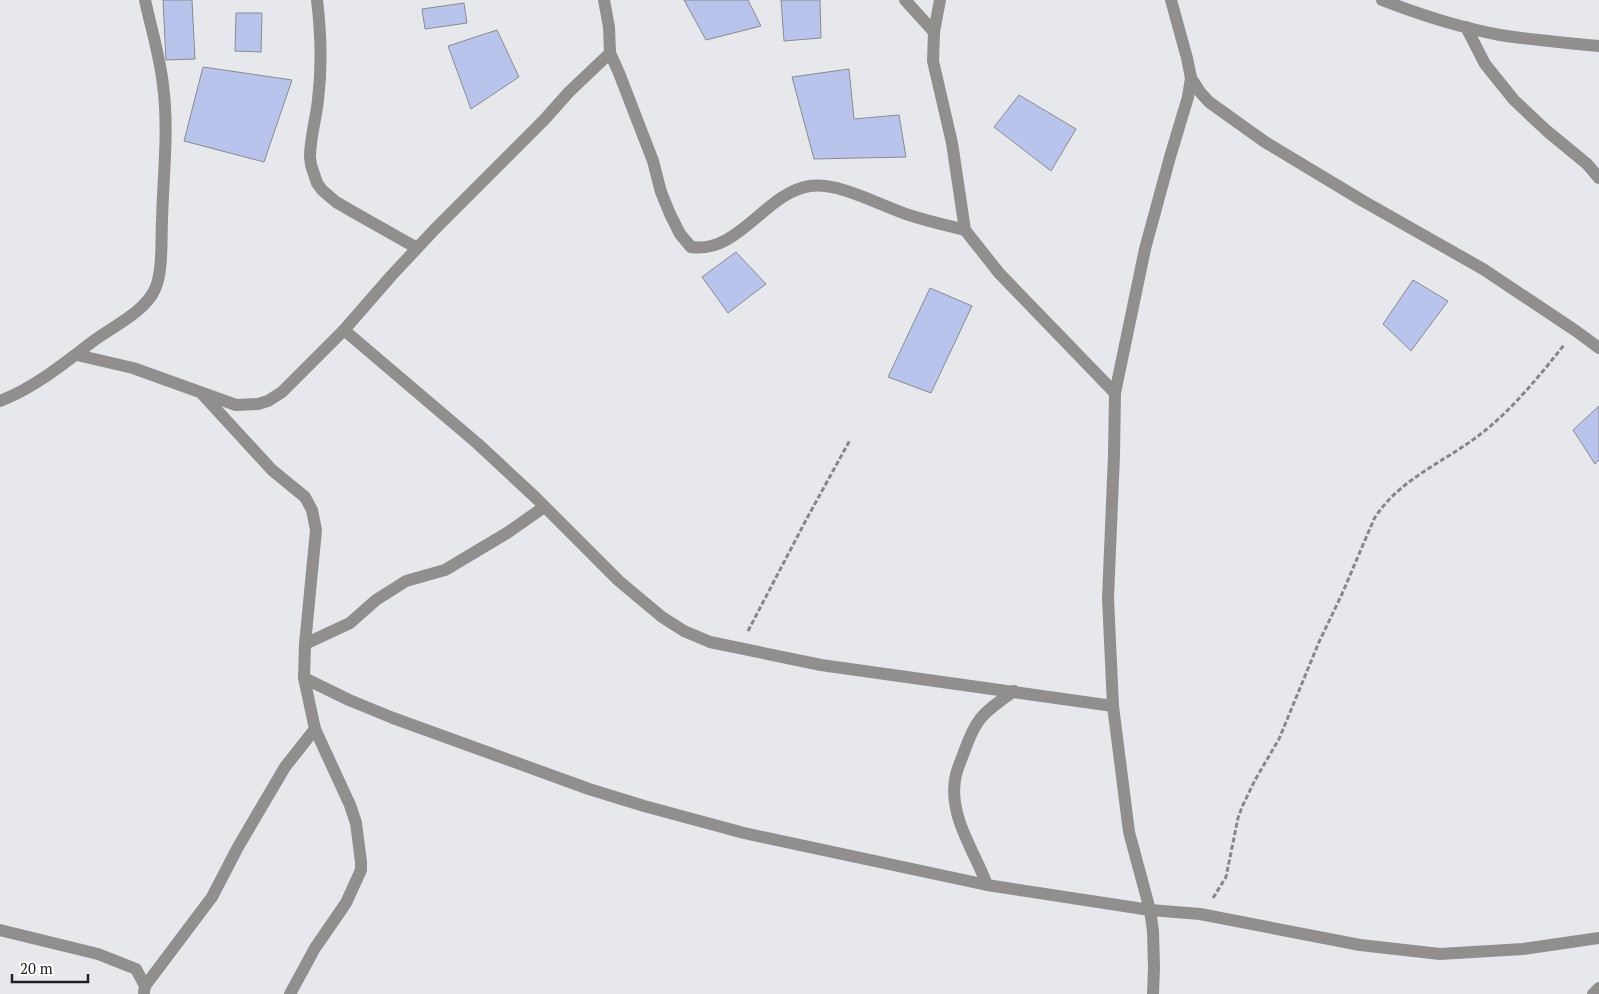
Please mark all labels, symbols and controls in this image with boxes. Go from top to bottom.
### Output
scale bar [12,952,89,984]
text: 20 m [20,958,53,978]

